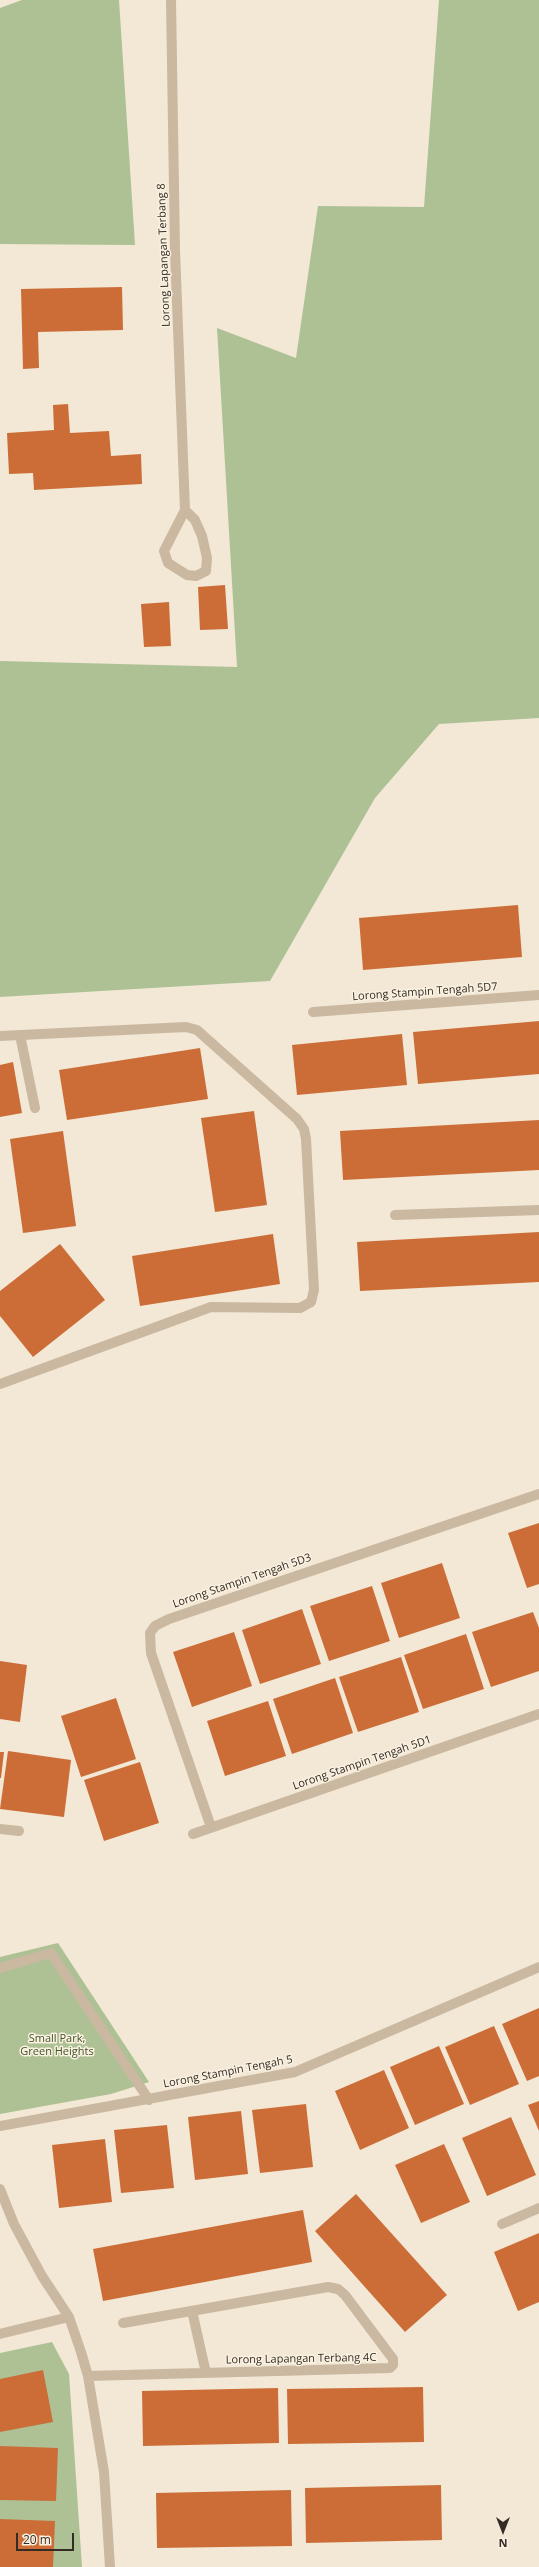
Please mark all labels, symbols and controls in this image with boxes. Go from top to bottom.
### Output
street label: Lorong Lapangan Terbang 8 [155,183,173,327]
street label: Lorong Stampin Tengah 5D7 [352,980,498,1004]
street label: Lorong Stampin Tengah 5D3 [171,1551,313,1611]
street label: Lorong Stampin Tengah 5D1 [291,1733,433,1793]
park label: Small Park, Green Heights [20,2032,94,2058]
street label: Lorong Stampin Tengah 5 [162,2053,294,2091]
street label: Lorong Lapangan Terbang 4C [226,2351,376,2367]
north arrow [483,2511,523,2551]
scale bar [18,2525,76,2551]
text: 20 m [23,2531,51,2548]
text: N [499,2536,507,2551]

